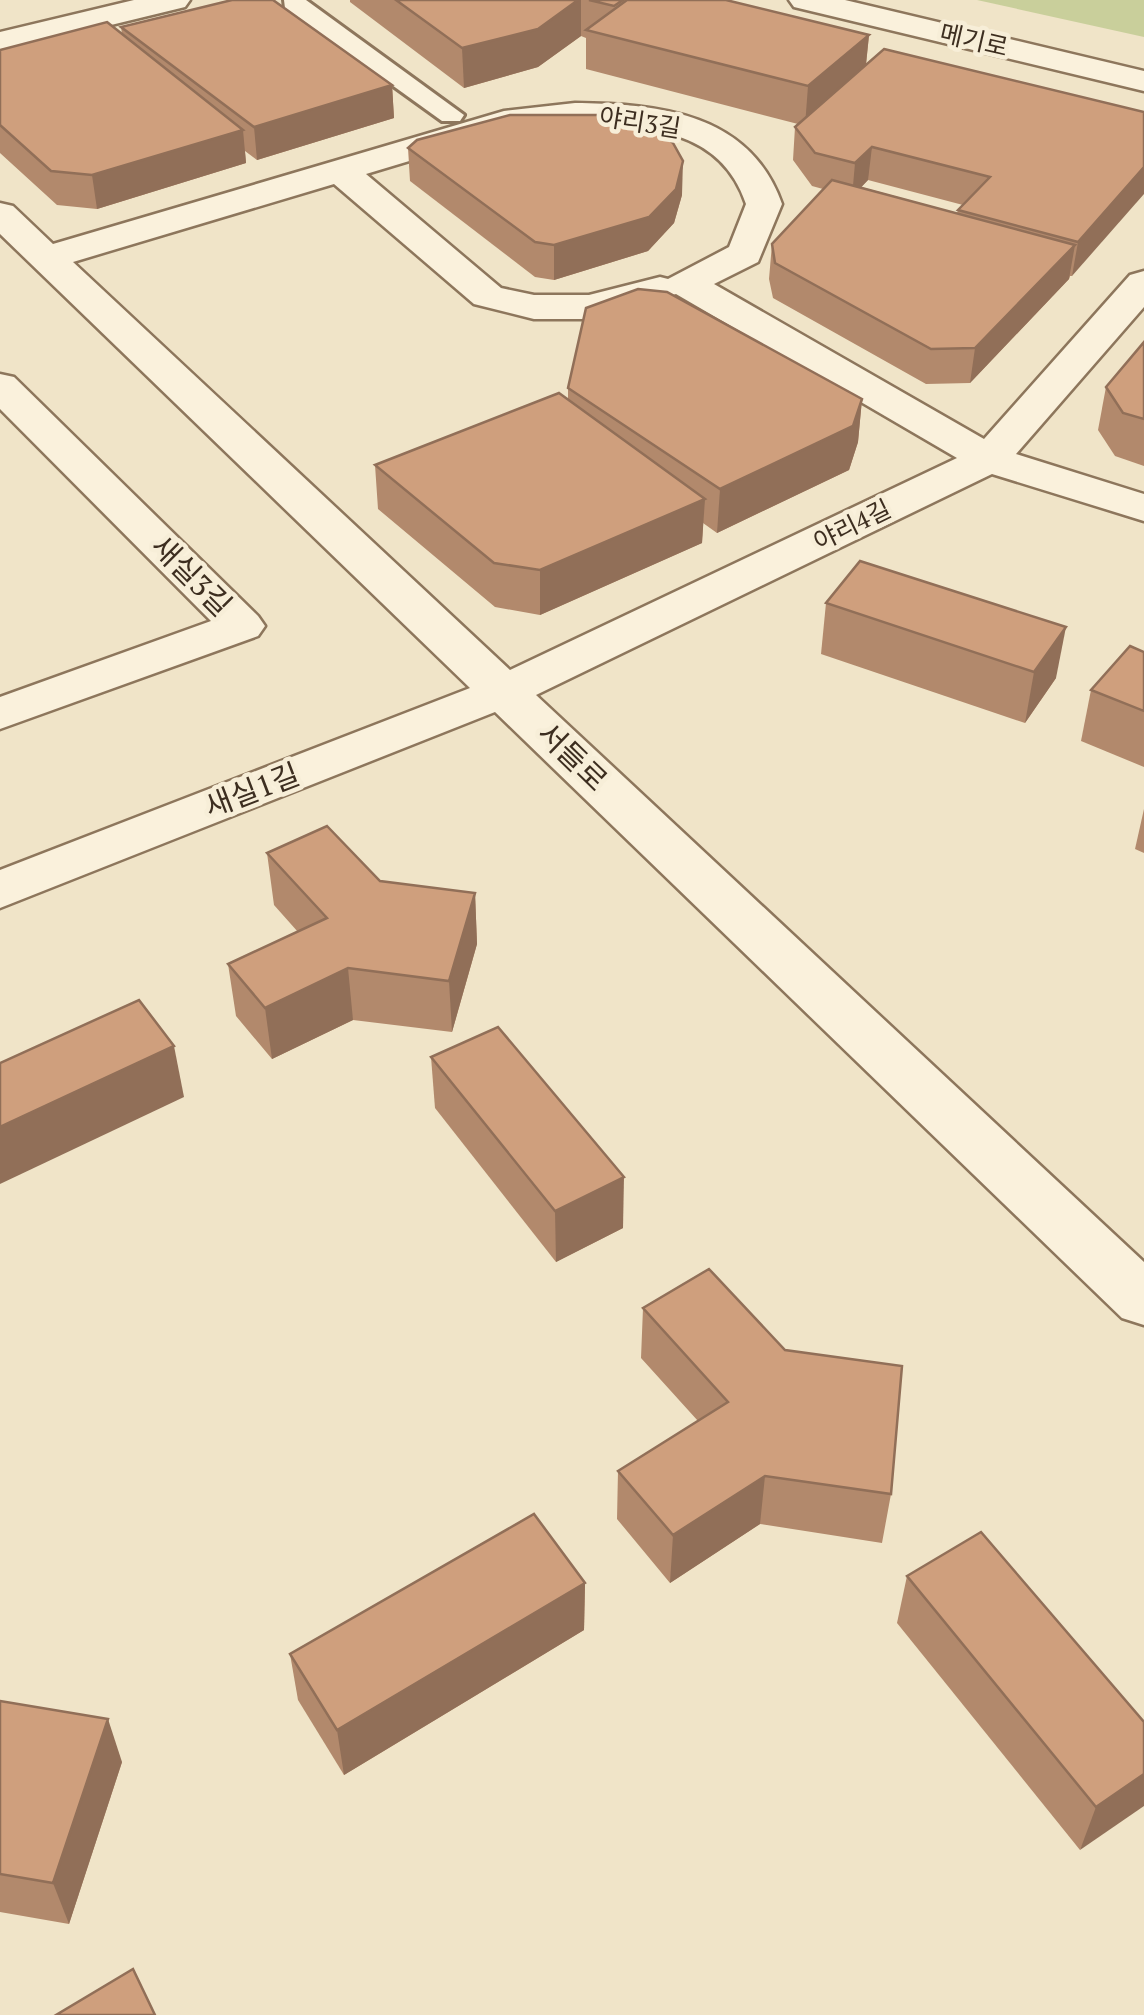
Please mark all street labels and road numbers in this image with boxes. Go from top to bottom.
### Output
street label: 메기로 [937,16,1011,63]
street label: 야리3길 [597,99,683,144]
street label: 야리4길 [808,492,896,557]
street label: 새실3길 [143,526,241,624]
street label: 서들로 [529,713,616,799]
street label: 새실1길 [198,754,305,826]

